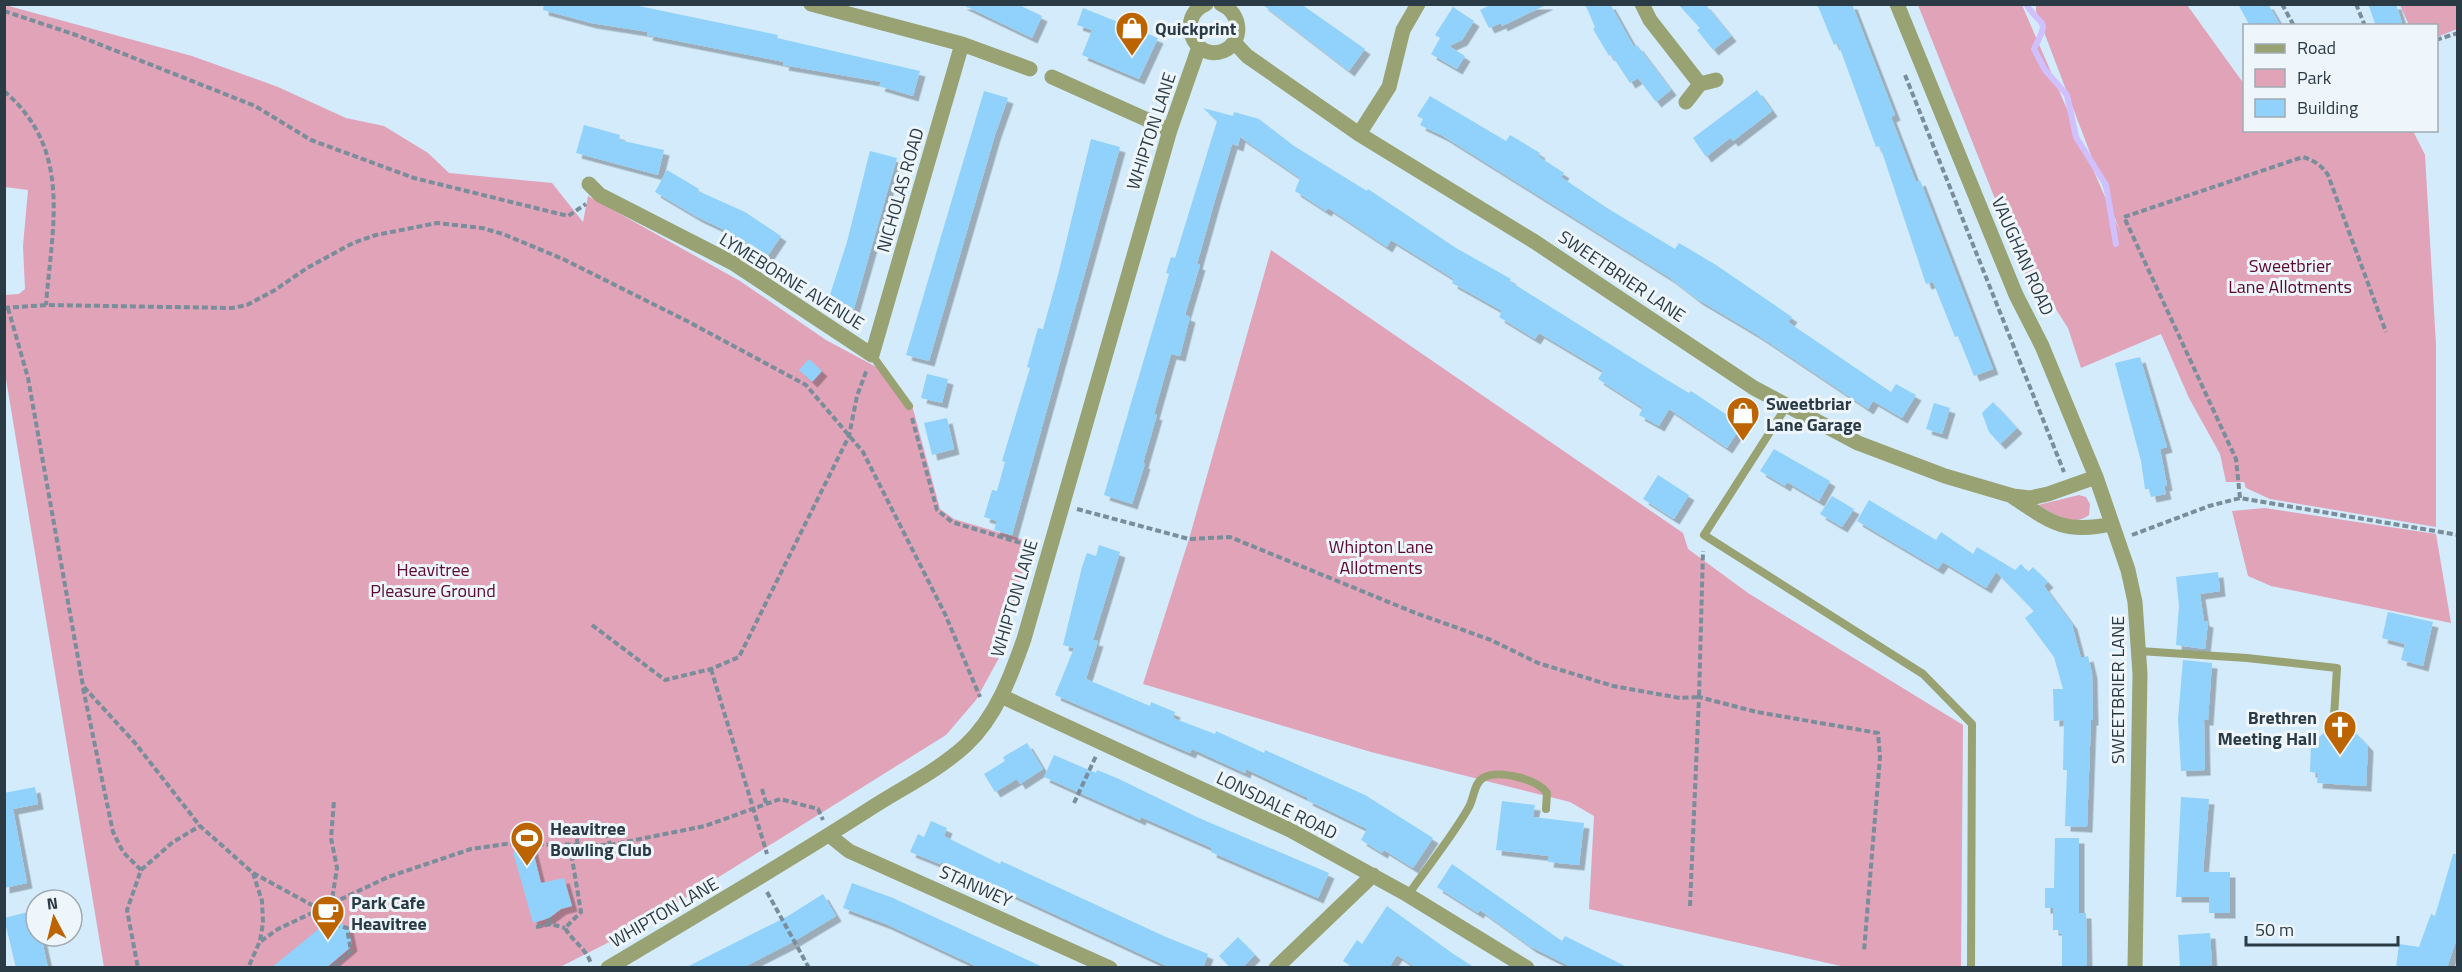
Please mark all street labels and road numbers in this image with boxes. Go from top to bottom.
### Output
street label: WHIPTON LANE [1119,69,1183,193]
street label: NICHOLAS ROAD [869,125,931,255]
street label: VAUGHAN ROAD [1985,192,2061,320]
street label: SWEETBRIER LANE [1553,223,1691,329]
street label: LYMEBORNE AVENUE [714,225,870,337]
street label: WHIPTON LANE [983,536,1045,660]
street label: SWEETBRIER LANE [2104,616,2131,764]
street label: LONSDALE ROAD [1212,764,1342,846]
street label: STANWEY [935,858,1017,914]
street label: WHIPTON LANE [605,870,724,954]

